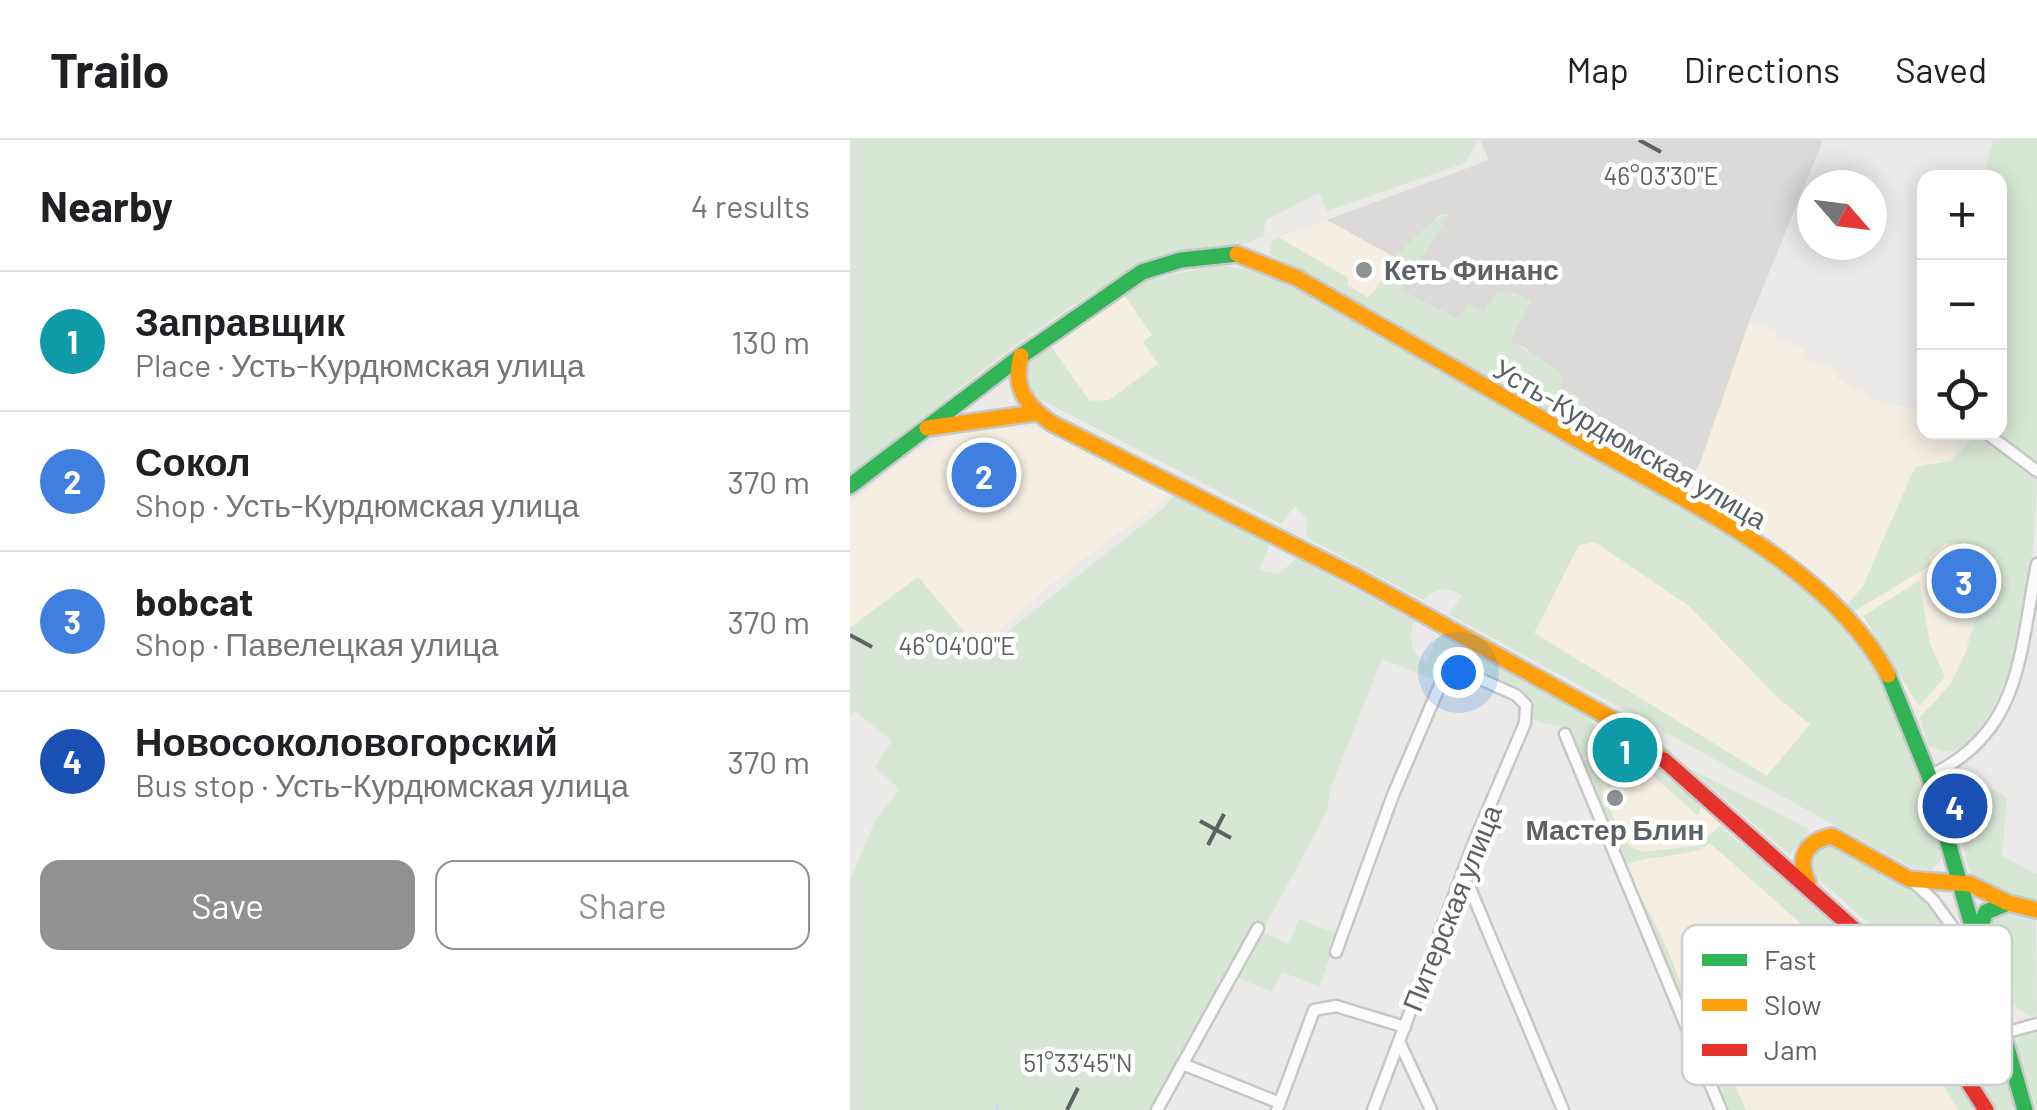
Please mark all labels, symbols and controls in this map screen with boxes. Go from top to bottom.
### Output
text: Trailo [50,40,169,98]
text: Map [1567,48,1629,90]
text: Directions [1684,48,1840,90]
text: Saved [1895,48,1987,90]
text: 46°03'30"E [1603,160,1719,190]
north arrow [1797,170,1887,260]
map controls [1917,170,2007,440]
button: + [1917,170,2007,260]
text: Nearby [40,180,173,230]
text: 4 results [691,186,810,224]
place label: Кеть Финанс [1384,252,1559,286]
marker: Кеть Финанс [1353,259,1375,281]
button: − [1917,260,2007,350]
text: Заправщик [135,298,345,344]
text: 1 [67,322,78,360]
text: 130 m [731,322,810,360]
text: Place · Усть-Курдюмская улица [135,345,585,383]
button: locate [1917,350,2007,440]
street label: Усть-Курдюмская улица [1488,351,1773,536]
text: Сокол [135,438,251,484]
pin: 2 [952,438,1016,512]
text: 2 [64,462,81,500]
text: 370 m [727,462,810,500]
text: Shop · Усть-Курдюмская улица [135,485,579,523]
pin: 3 [1932,544,1996,618]
text: bobcat [135,578,253,624]
text: 3 [64,602,81,640]
text: 370 m [727,602,810,640]
text: Shop · Павелецкая улица [135,624,499,662]
text: 46°04'00"E [899,630,1015,660]
your location [1433,647,1484,698]
pin: 1 [1592,712,1658,788]
text: Новосоколовогорский [135,718,558,764]
text: 4 [63,742,82,780]
text: 370 m [727,742,810,780]
text: Bus stop · Усть-Курдюмская улица [135,765,629,803]
pin: 4 [1922,768,1988,844]
marker: Мастер Блин [1604,787,1626,809]
street label: Питерская улица [1394,799,1508,1016]
place label: Мастер Блин [1526,812,1704,846]
button: Save [40,860,415,950]
button: Share [435,860,810,950]
legend [1682,925,2012,1085]
text: Fast [1764,942,1817,976]
text: Slow [1764,987,1822,1021]
text: Jam [1764,1032,1818,1066]
text: 51°33'45"N [1023,1047,1133,1077]

